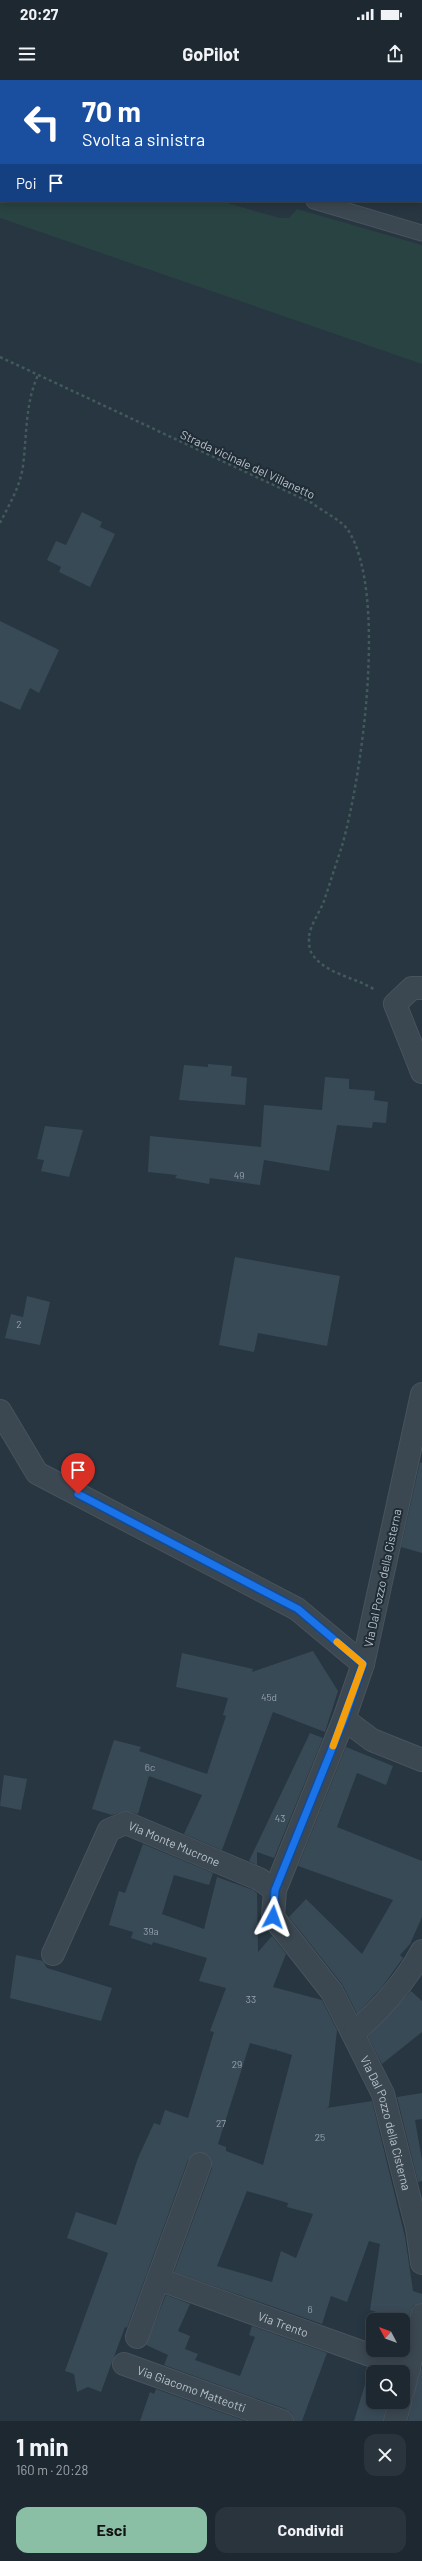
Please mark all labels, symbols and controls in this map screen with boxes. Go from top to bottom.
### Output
text: 20:27 [20,5,58,23]
icon: menu [16,43,38,65]
text: GoPilot [182,43,240,65]
icon: share [384,43,406,65]
text: 70 m [82,94,141,128]
icon: left [16,96,68,148]
text: Svolta a sinistra [82,128,205,150]
icon: arrive [45,172,67,194]
text: Poi [16,174,37,192]
street label: Strada vicinale del Villanetto [178,427,318,501]
house number: 49 [234,1169,244,1181]
house number: 2 [16,1318,22,1330]
pin [61,1453,95,1494]
icon: arrive [67,1459,89,1481]
street label: Via Dal Pozzo della Cisterna [360,1508,404,1648]
house number: 45d [261,1691,277,1703]
house number: 6c [145,1761,155,1773]
house number: 43 [275,1812,285,1824]
street label: Via Monte Mucrone [126,1818,222,1869]
position arrow [252,1896,294,1938]
house number: 39a [143,1925,159,1937]
house number: 33 [246,1993,256,2005]
street label: Via Dal Pozzo della Cisterna [358,2053,414,2192]
house number: 29 [232,2058,242,2070]
house number: 27 [216,2117,226,2129]
house number: 25 [315,2131,325,2143]
house number: 6 [307,2303,313,2315]
street label: Via Trento [256,2308,310,2339]
north arrow [366,2313,410,2357]
map controls [366,2313,410,2409]
street label: Via Giacomo Matteotti [135,2362,248,2414]
button: search [366,2365,410,2409]
text: 1 min [16,2432,69,2461]
button: close [364,2434,406,2476]
text: 160 m · 20:28 [16,2462,88,2478]
button: Esci [16,2507,207,2553]
button: Condividi [215,2507,406,2553]

